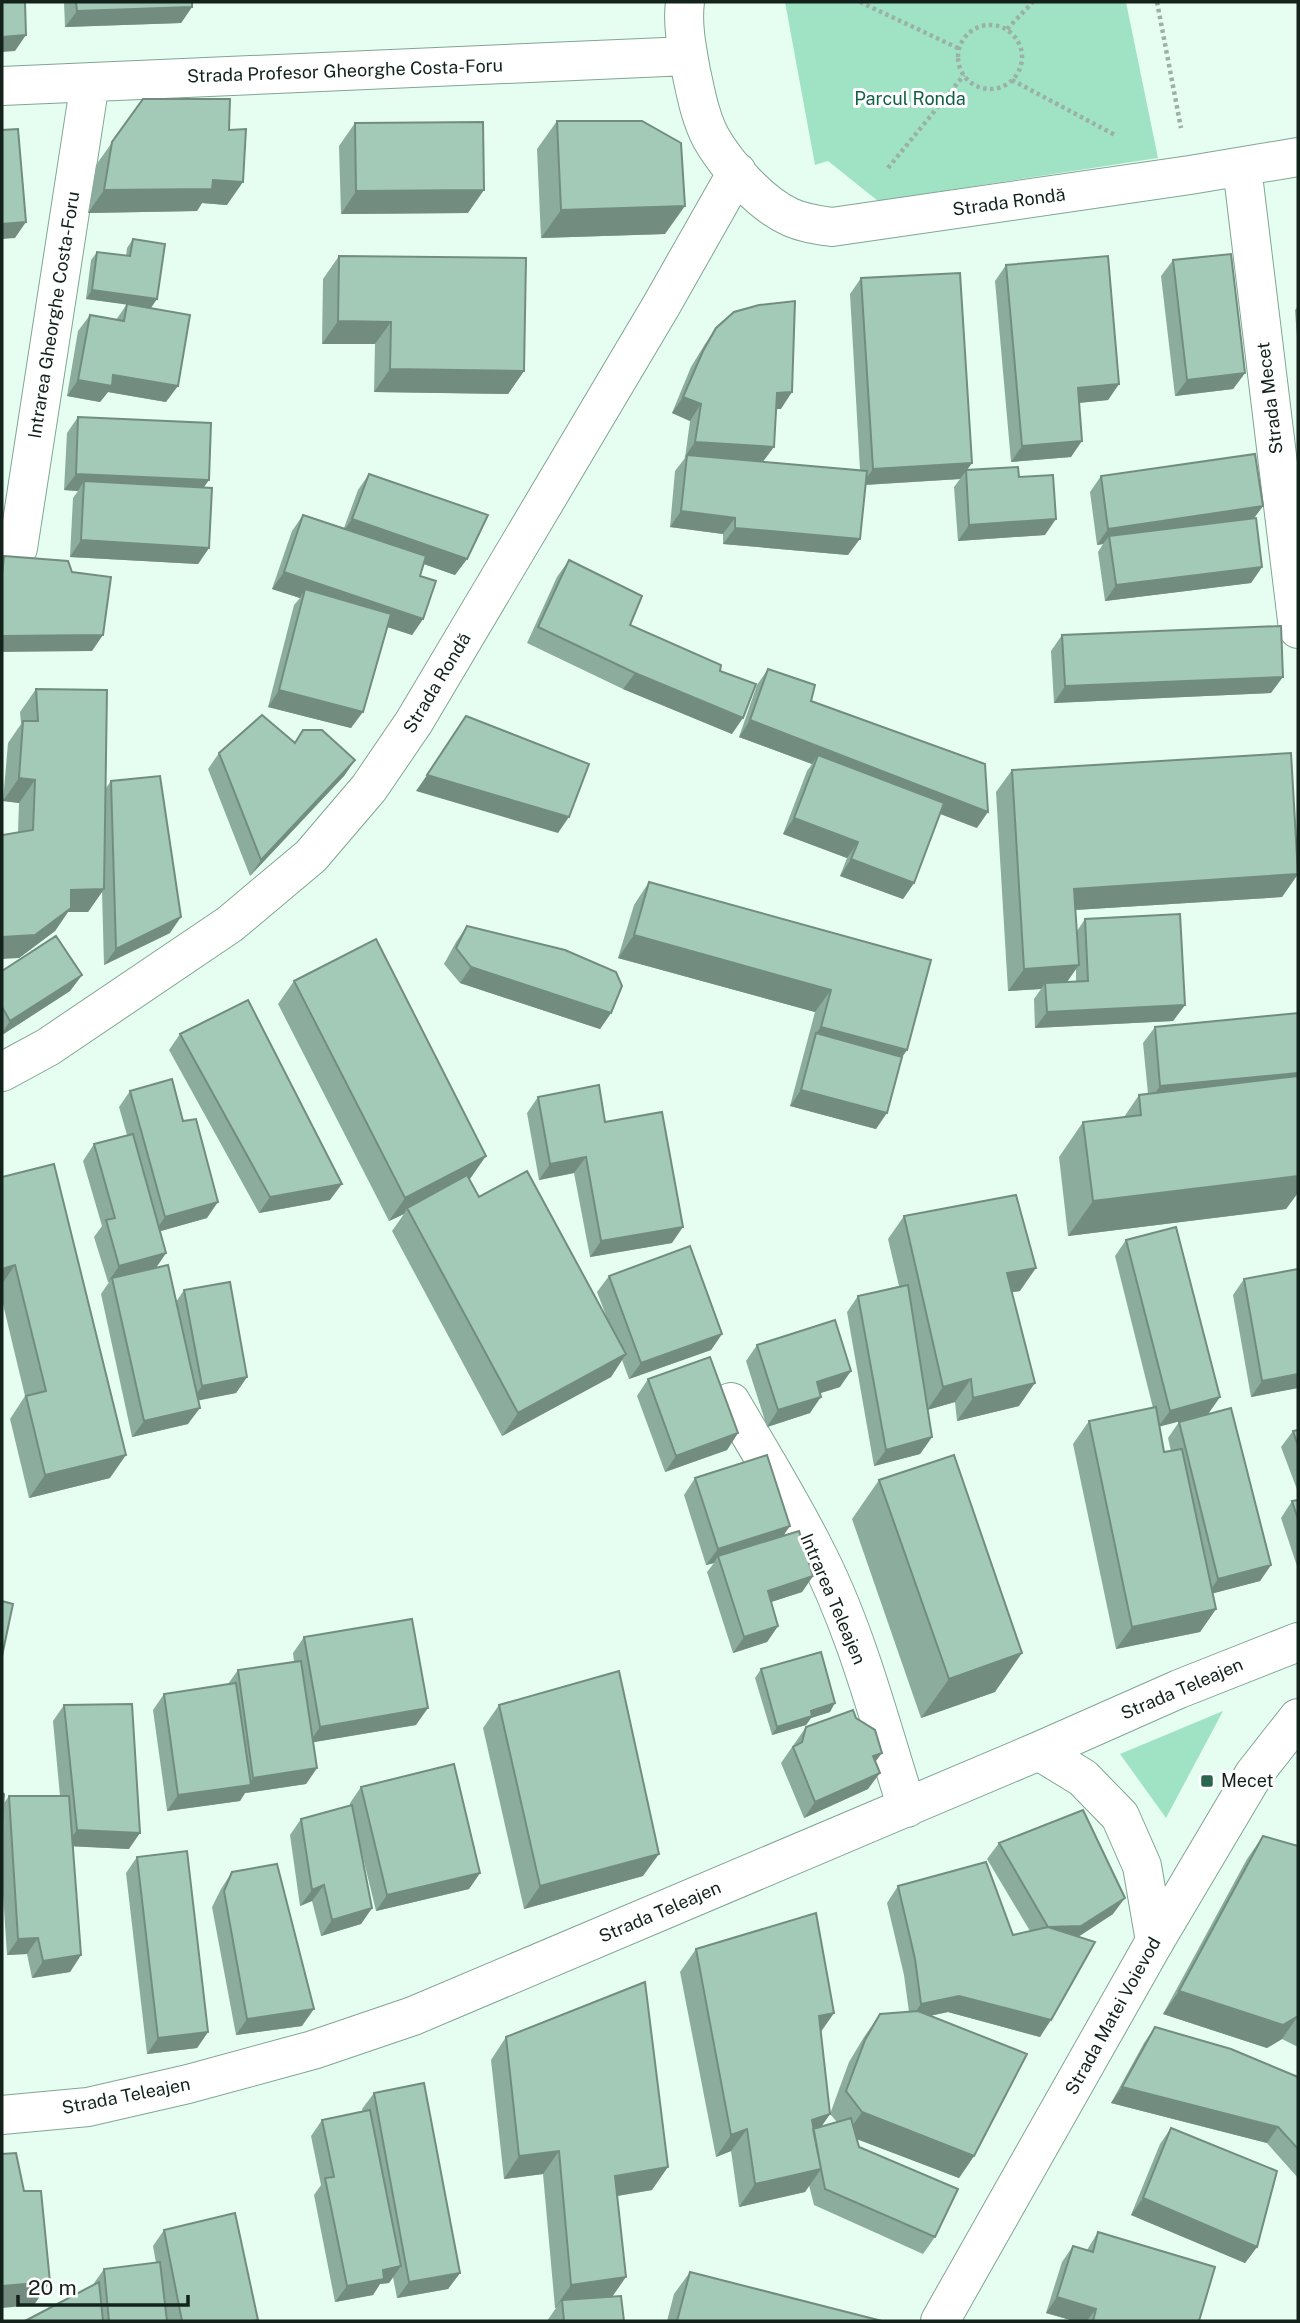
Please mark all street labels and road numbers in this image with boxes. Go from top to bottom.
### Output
street label: Strada Profesor Gheorghe Costa-Foru [187,54,503,87]
street label: Strada Rondă [951,183,1067,220]
street label: Intrarea Gheorghe Costa-Foru [24,190,83,440]
street label: Strada Mecet [1252,341,1287,455]
street label: Strada Rondă [398,629,475,737]
street label: Intrarea Teleajen [796,1530,870,1667]
street label: Strada Teleajen [1118,1653,1246,1724]
street label: Strada Teleajen [596,1876,724,1947]
street label: Strada Matei Voievod [1060,1933,1165,2098]
street label: Strada Teleajen [60,2073,192,2118]

